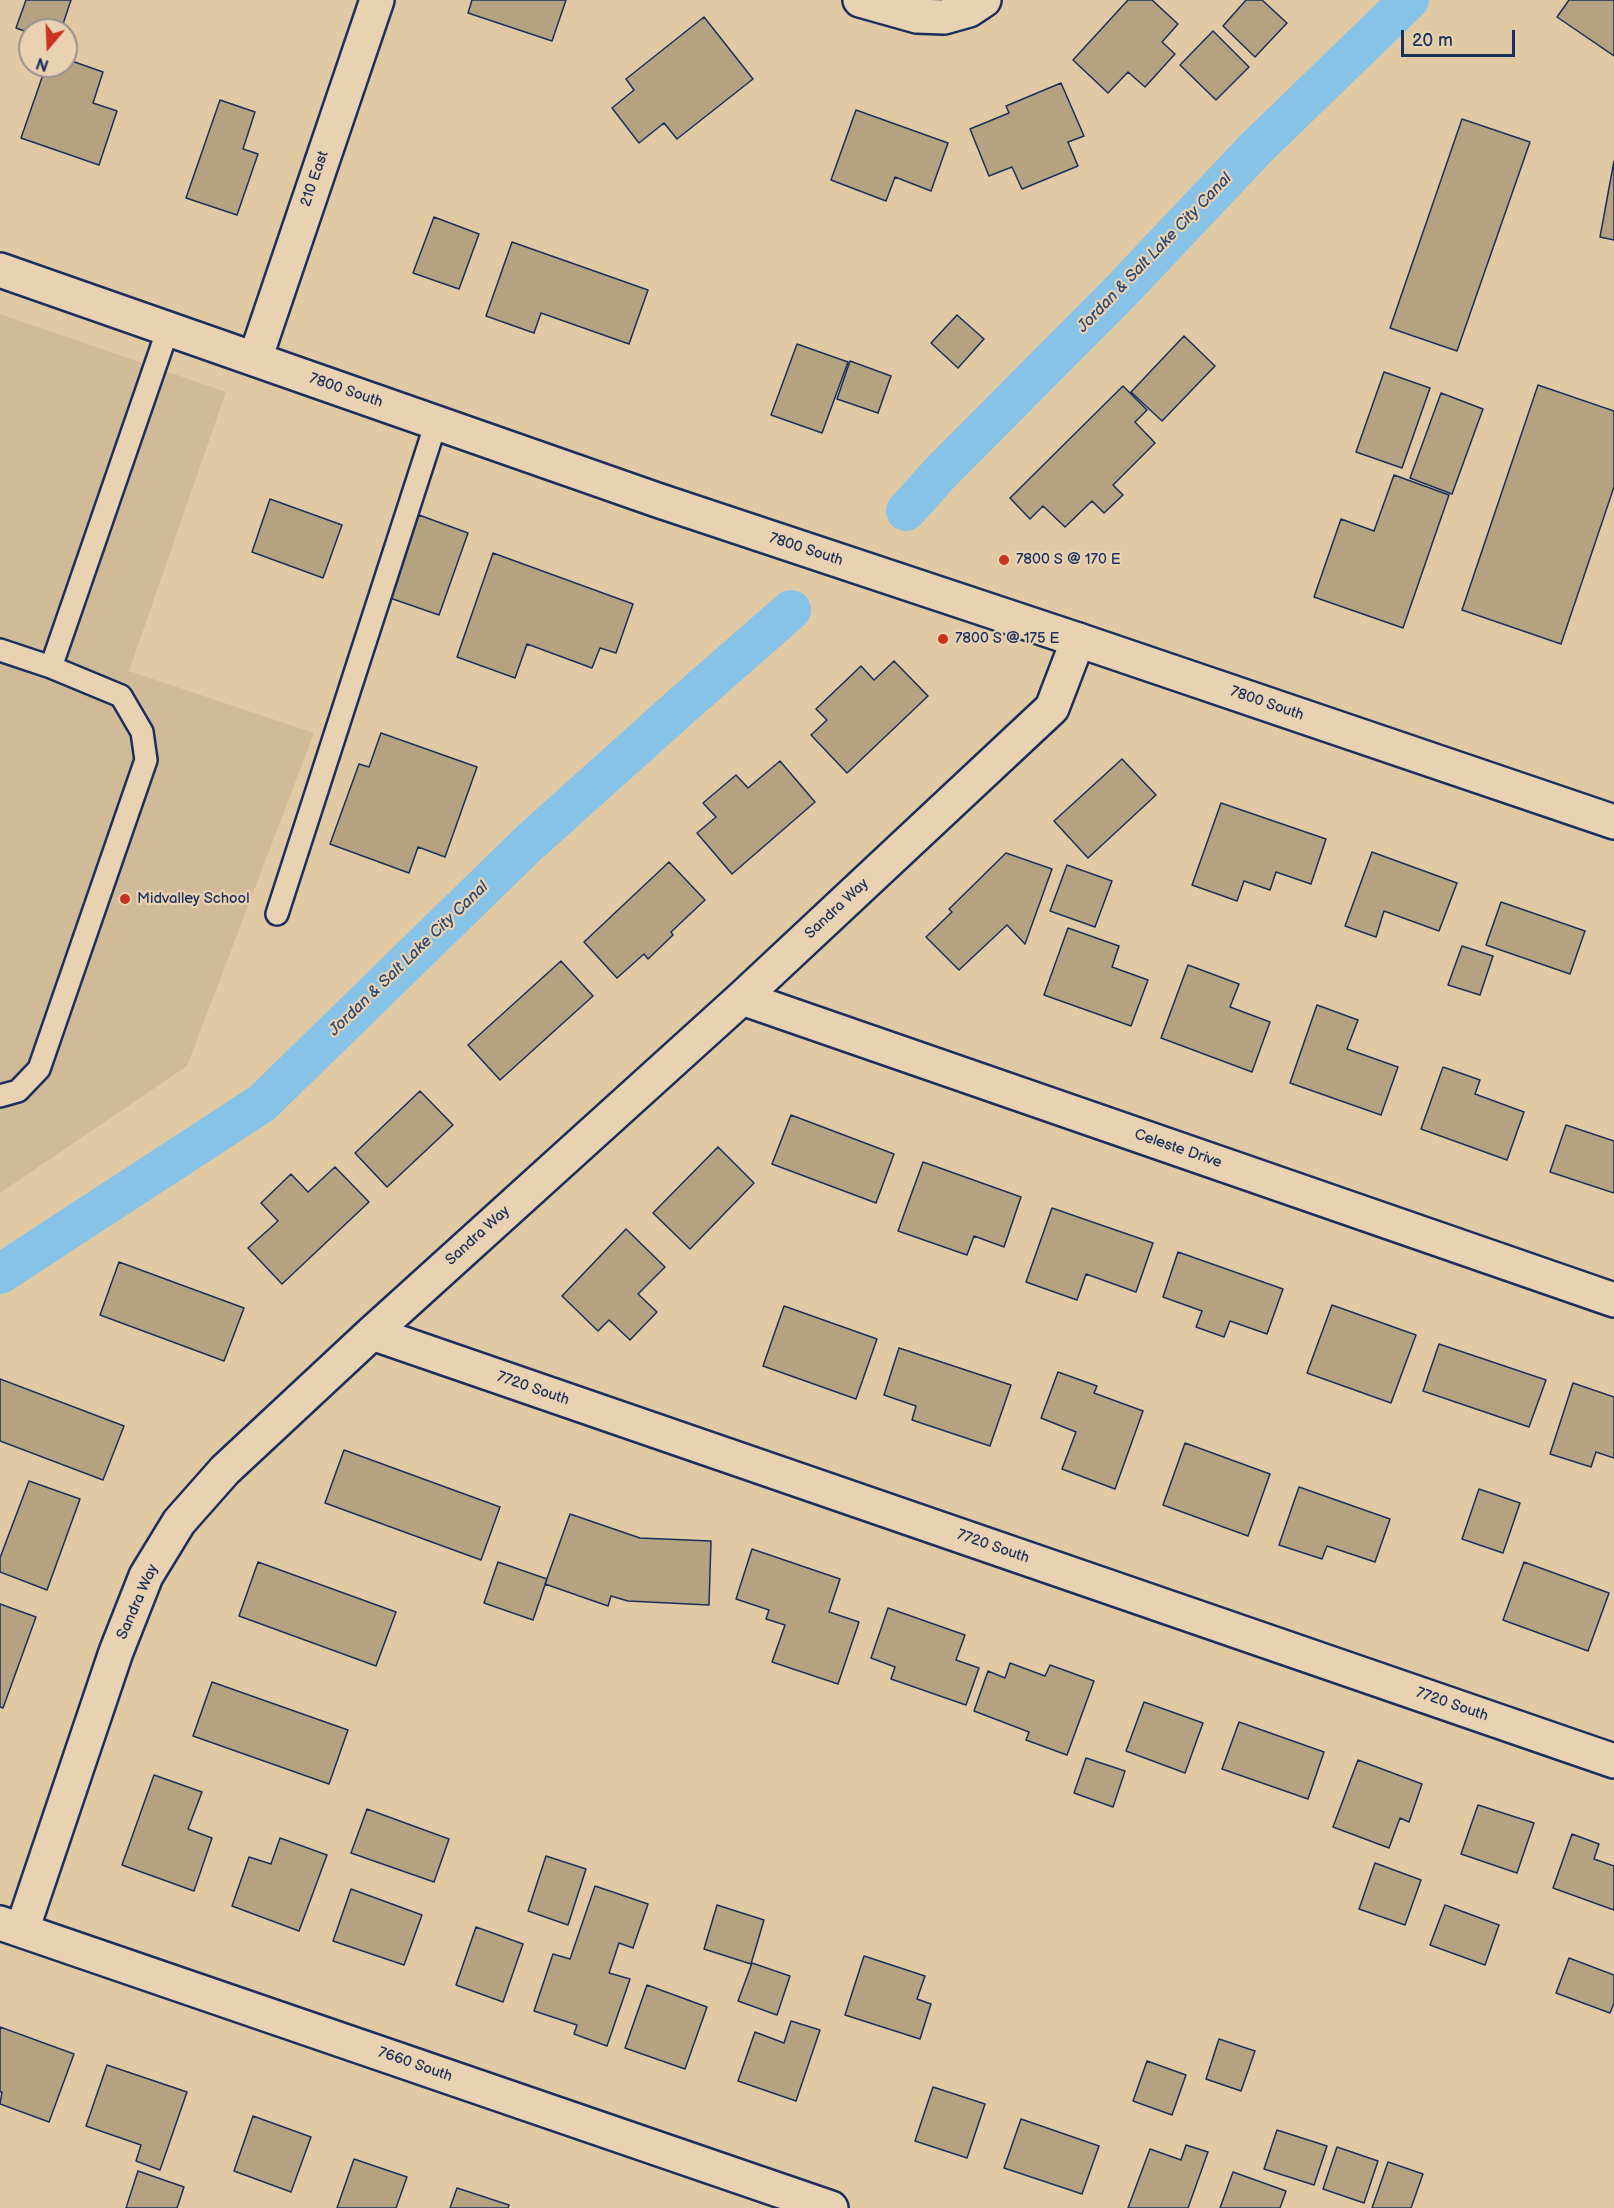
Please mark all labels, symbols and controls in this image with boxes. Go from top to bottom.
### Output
north arrow [18,18,78,78]
scale bar [1404,18,1518,56]
text: 20 m [1412,30,1453,51]
text: N [34,53,51,75]
street label: 210 East [297,149,333,209]
water label: Jordan & Salt Lake City Canal [1074,169,1236,337]
street label: 7800 South [307,370,385,412]
street label: 7800 South [767,530,845,570]
place label: 7800 S @ 170 E [1016,551,1121,569]
marker: 7800 S @ 170 E [997,553,1011,567]
place label: 7800 S @ 175 E [955,630,1060,648]
marker: 7800 S @ 175 E [936,632,950,646]
street label: 7800 South [1228,683,1306,725]
street label: Sandra Way [801,875,873,943]
water label: Jordan & Salt Lake City Canal [325,878,493,1040]
place label: Midvalley School [137,890,249,908]
marker: Midvalley School [118,892,132,906]
street label: Celeste Drive [1132,1126,1224,1172]
street label: Sandra Way [442,1202,514,1270]
street label: 7720 South [495,1368,571,1410]
street label: 7720 South [955,1526,1031,1568]
street label: Sandra Way [113,1562,163,1642]
street label: 7720 South [1414,1684,1490,1726]
street label: 7660 South [376,2044,454,2086]

